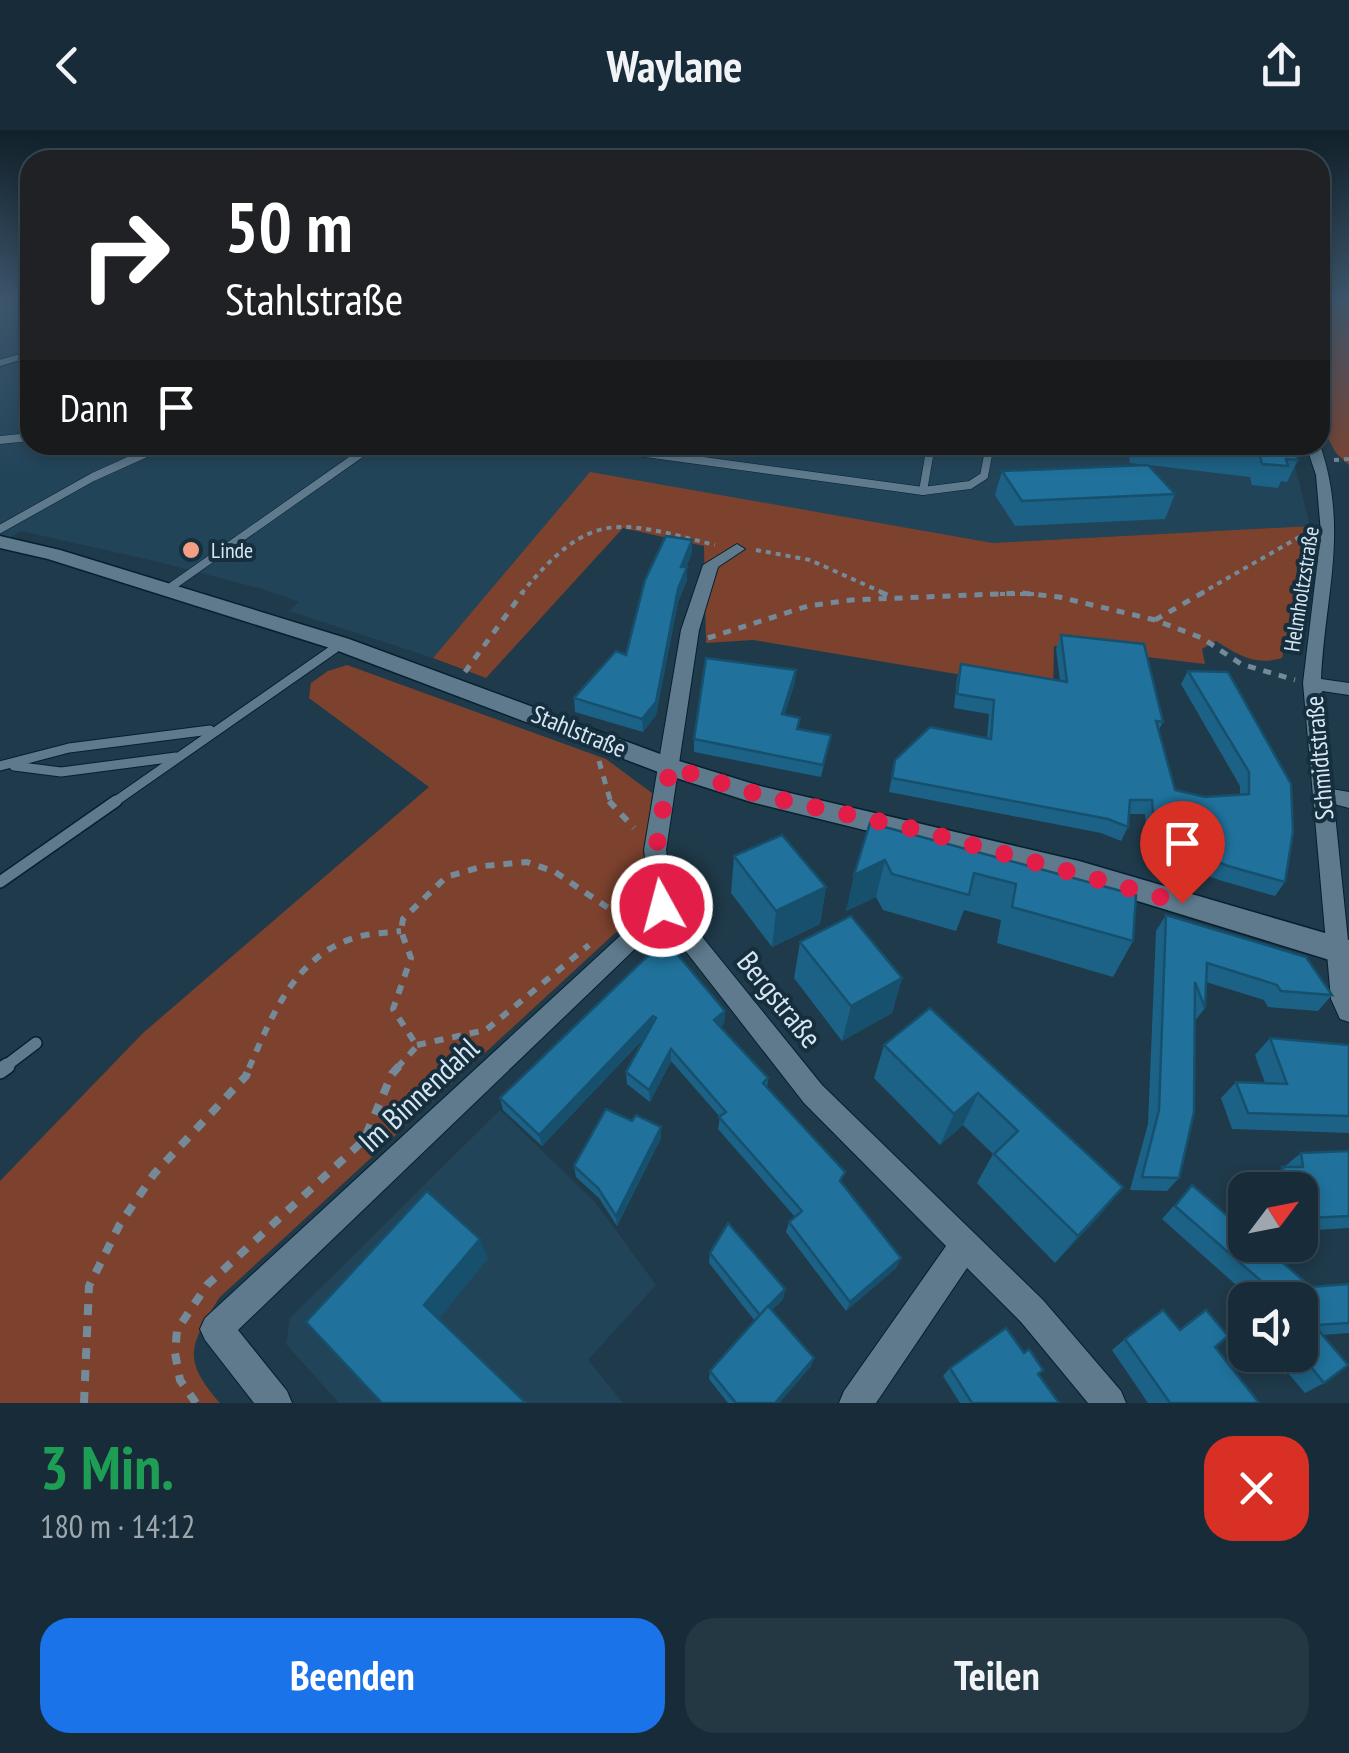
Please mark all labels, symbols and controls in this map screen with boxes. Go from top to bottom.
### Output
text: Waylane [607,36,743,94]
icon: back [40,38,95,93]
icon: share [1254,38,1309,93]
text: 50 m [225,181,353,271]
icon: right [60,190,190,320]
text: Stahlstraße [225,269,403,327]
icon: arrive [149,380,204,435]
text: Dann [60,383,129,432]
street label: Helmholtzstraße [1277,524,1325,654]
place label: Linde [211,536,253,564]
marker: Linde [180,539,202,561]
street label: Schmidtstraße [1298,694,1340,822]
street label: Stahlstraße [527,698,631,764]
pin [1140,801,1225,904]
icon: arrive [1155,816,1210,871]
position arrow [610,854,714,958]
street label: Bergstraße [729,943,831,1055]
street label: Im Binnendahl [350,1028,486,1160]
north arrow [1228,1172,1318,1262]
map controls [1228,1172,1318,1372]
button: sound [1228,1282,1318,1372]
text: 3 Min. [40,1428,174,1506]
button: close [1204,1436,1309,1541]
text: 180 m · 14:12 [40,1505,195,1547]
button: Beenden [40,1618,665,1733]
button: Teilen [685,1618,1309,1733]

